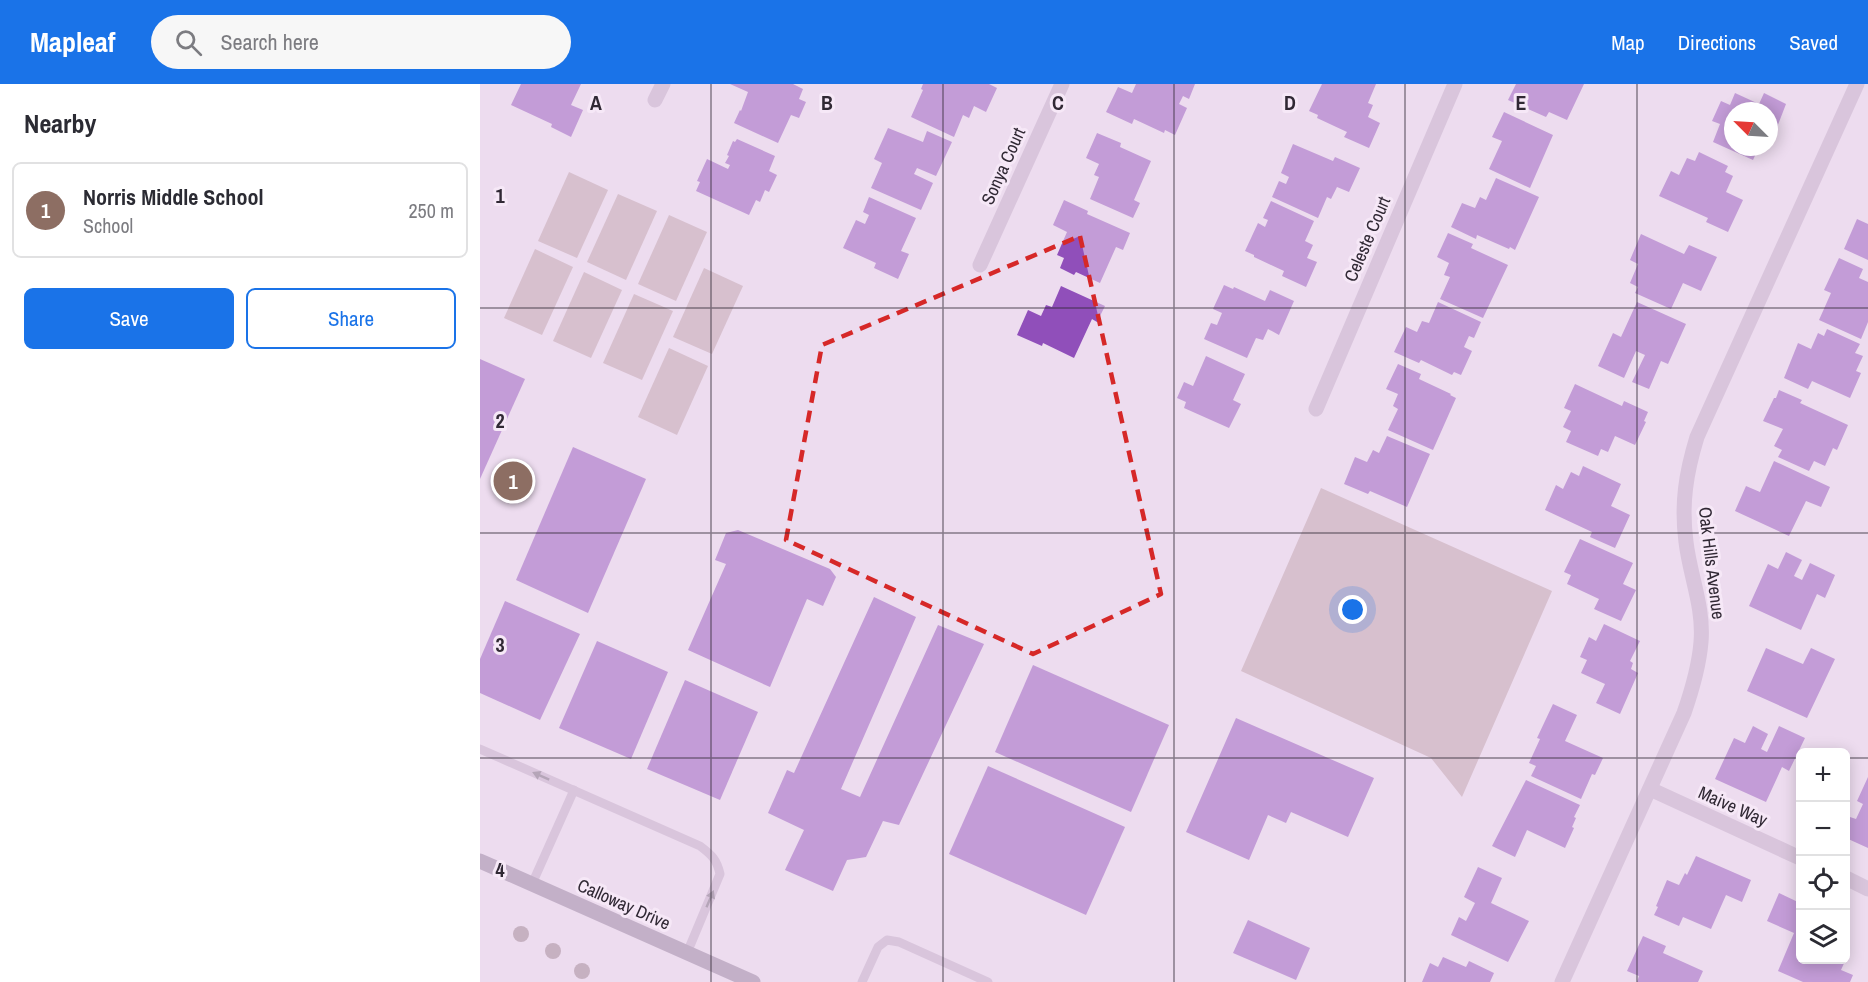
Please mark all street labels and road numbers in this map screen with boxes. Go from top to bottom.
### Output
street label: Sonya Court [975,123,1031,209]
street label: Celeste Court [1338,193,1396,285]
street label: Oak Hills Avenue [1693,505,1731,621]
street label: Maive Way [1694,780,1772,833]
street label: Calloway Drive [574,872,674,936]

